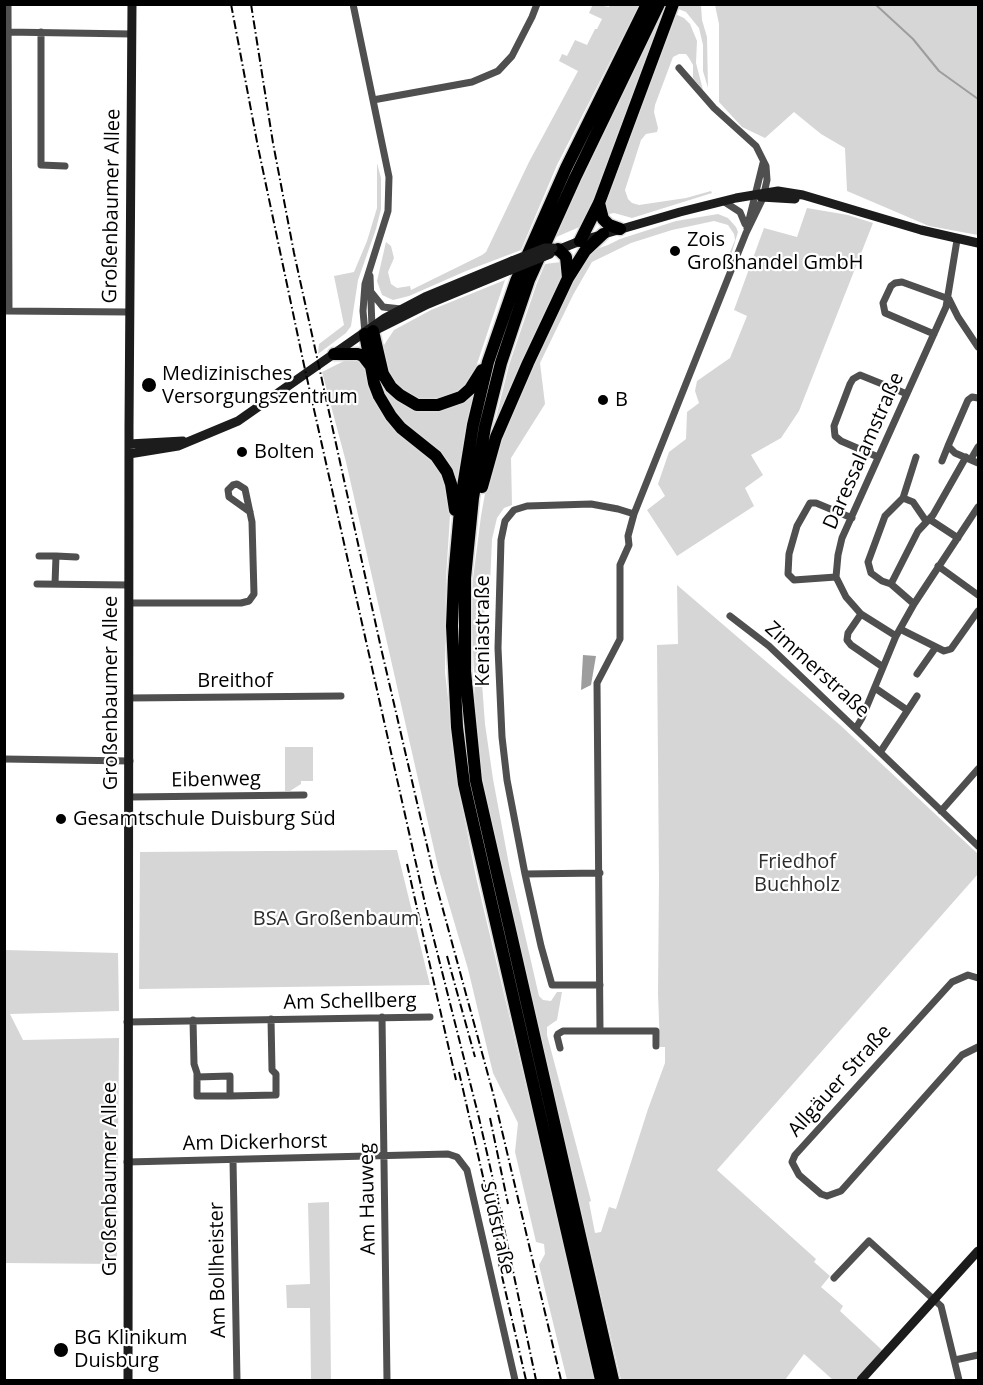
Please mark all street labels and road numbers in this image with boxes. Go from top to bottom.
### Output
street label: Großenbaumer Allee [98,108,126,304]
street label: Daressalamstraße [819,369,909,533]
street label: Keniastraße [471,575,495,687]
street label: Großenbaumer Allee [99,596,123,790]
street label: Zimmerstraße [760,617,874,723]
street label: Breithof [197,669,273,693]
street label: Eibenweg [171,767,261,793]
street label: Am Schellberg [283,989,417,1015]
street label: Allgäuer Straße [783,1020,897,1142]
street label: Großenbaumer Allee [98,1082,122,1276]
street label: Am Dickerhorst [183,1130,327,1156]
street label: Am Hauweg [355,1143,381,1255]
street label: Südstraße [475,1179,519,1277]
street label: Am Bollheister [205,1202,231,1338]

